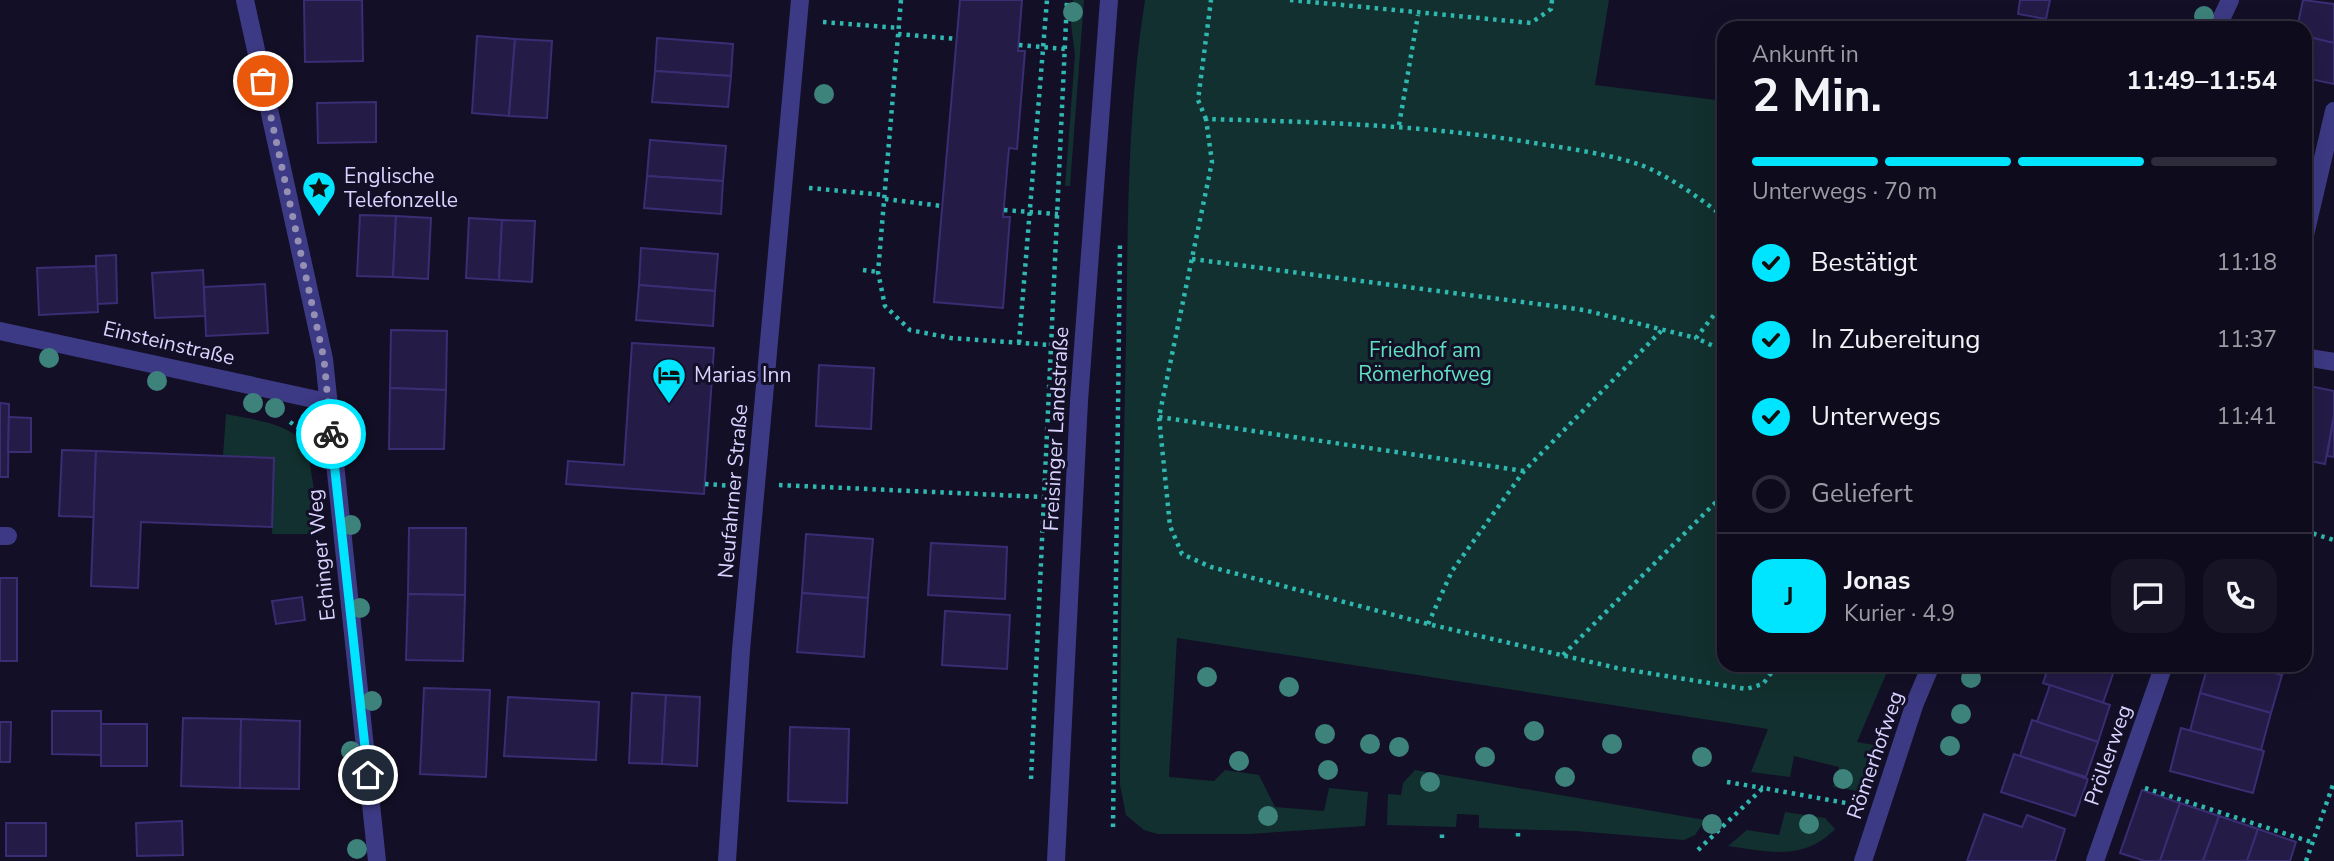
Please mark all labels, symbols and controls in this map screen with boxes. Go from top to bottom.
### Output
text: Ankunft in [1752,39,1859,70]
pin [233,51,293,111]
icon: bag [244,62,282,100]
text: 11:49–11:54 [2126,63,2277,98]
text: 2 Min. [1752,64,1882,127]
place label: Englische Telefonzelle [344,162,458,214]
place icon: Englische Telefonzelle [300,169,338,218]
text: Unterwegs · 70 m [1752,176,1937,207]
icon: check [1752,244,1790,282]
text: Bestätigt [1811,245,1917,280]
text: 11:18 [2217,247,2277,278]
street label: Einsteinstraße [100,314,238,372]
icon: check [1752,321,1790,359]
text: In Zubereitung [1811,322,1980,357]
text: 11:37 [2217,324,2277,355]
street label: Freisinger Landstraße [1037,326,1075,532]
park label: Friedhof am Römerhofweg [1358,336,1492,388]
hotel icon: Marias Inn [650,356,688,405]
place label: Marias Inn [694,361,791,389]
icon: check [1752,398,1790,436]
courier [296,399,366,469]
text: Unterwegs [1811,399,1941,434]
text: 11:41 [2217,401,2277,432]
street label: Neufahrner Straße [711,403,755,579]
icon: bike [312,415,350,453]
text: Geliefert [1811,476,1912,511]
street label: Echinger Weg [300,488,342,622]
button: chat [2111,559,2185,633]
button: phone [2203,559,2277,633]
text: Jonas [1844,563,1910,598]
text: J [1784,579,1794,614]
text: Kurier · 4.9 [1844,598,1955,629]
street label: Römerhofweg [1840,687,1910,823]
street label: Pröllerweg [2078,701,2138,809]
pin [338,745,398,805]
icon: home [349,756,387,794]

